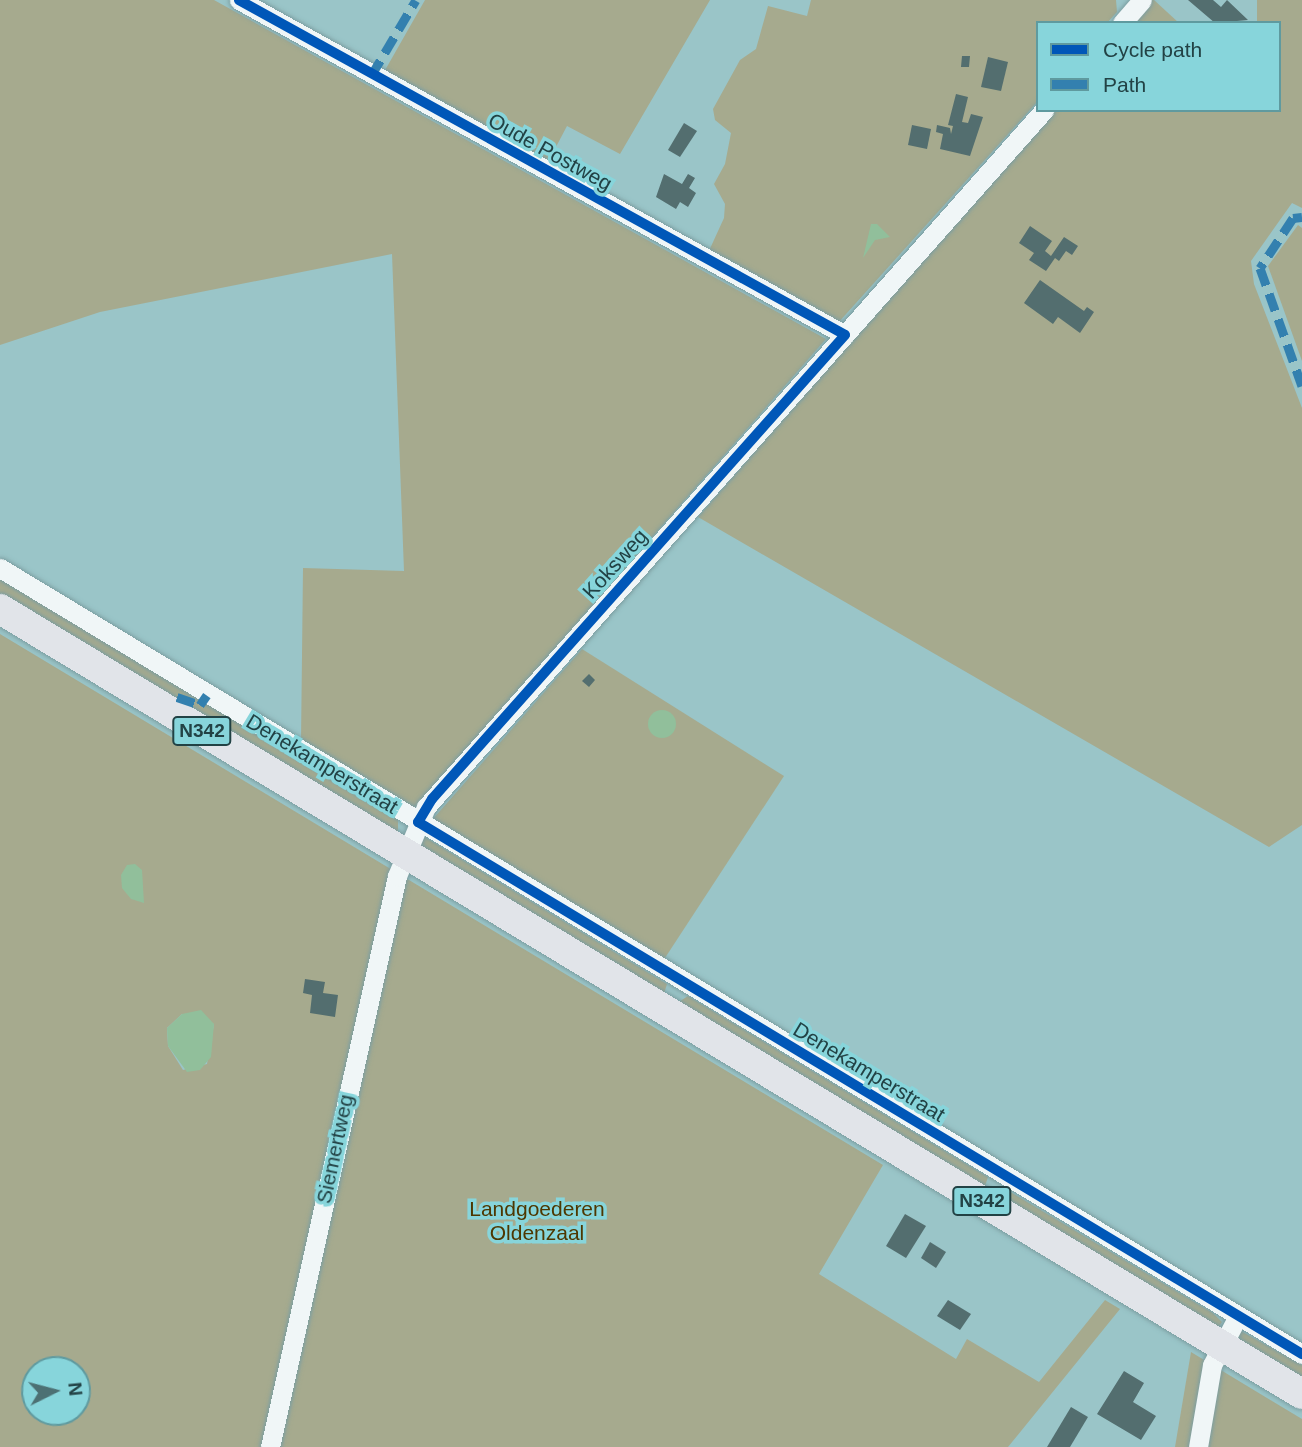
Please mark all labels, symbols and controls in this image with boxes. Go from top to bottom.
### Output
legend [1036,21,1281,112]
text: Cycle path [1103,38,1202,61]
text: Path [1103,73,1146,96]
street label: Oude Postweg [484,108,616,196]
street label: Koksweg [577,524,653,604]
street label: Denekamperstraat [241,709,403,819]
road number: N342 [172,716,232,746]
street label: Denekamperstraat [788,1017,950,1127]
street label: Siemertweg [311,1092,359,1206]
road number: N342 [952,1186,1012,1217]
park label: Landgoederen Oldenzaal [469,1196,605,1246]
north arrow [21,1356,91,1426]
text: N [64,1381,87,1397]

